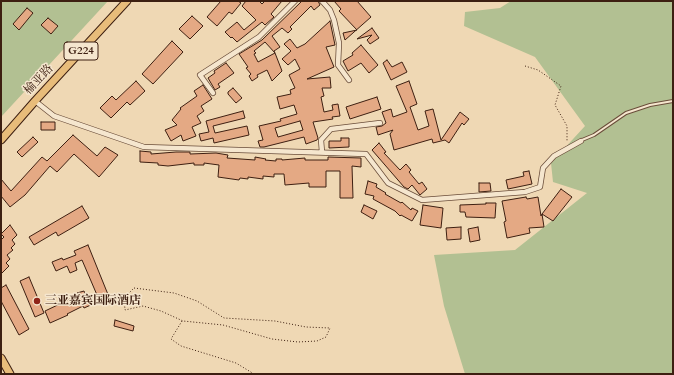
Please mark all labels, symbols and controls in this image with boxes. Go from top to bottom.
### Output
road number: G224 [64,42,98,60]
street label: 榆亚路 [21,62,57,98]
place label: 三亚嘉宾国际酒店 [45,294,141,308]
marker: 三亚嘉宾国际酒店 [32,296,42,306]

